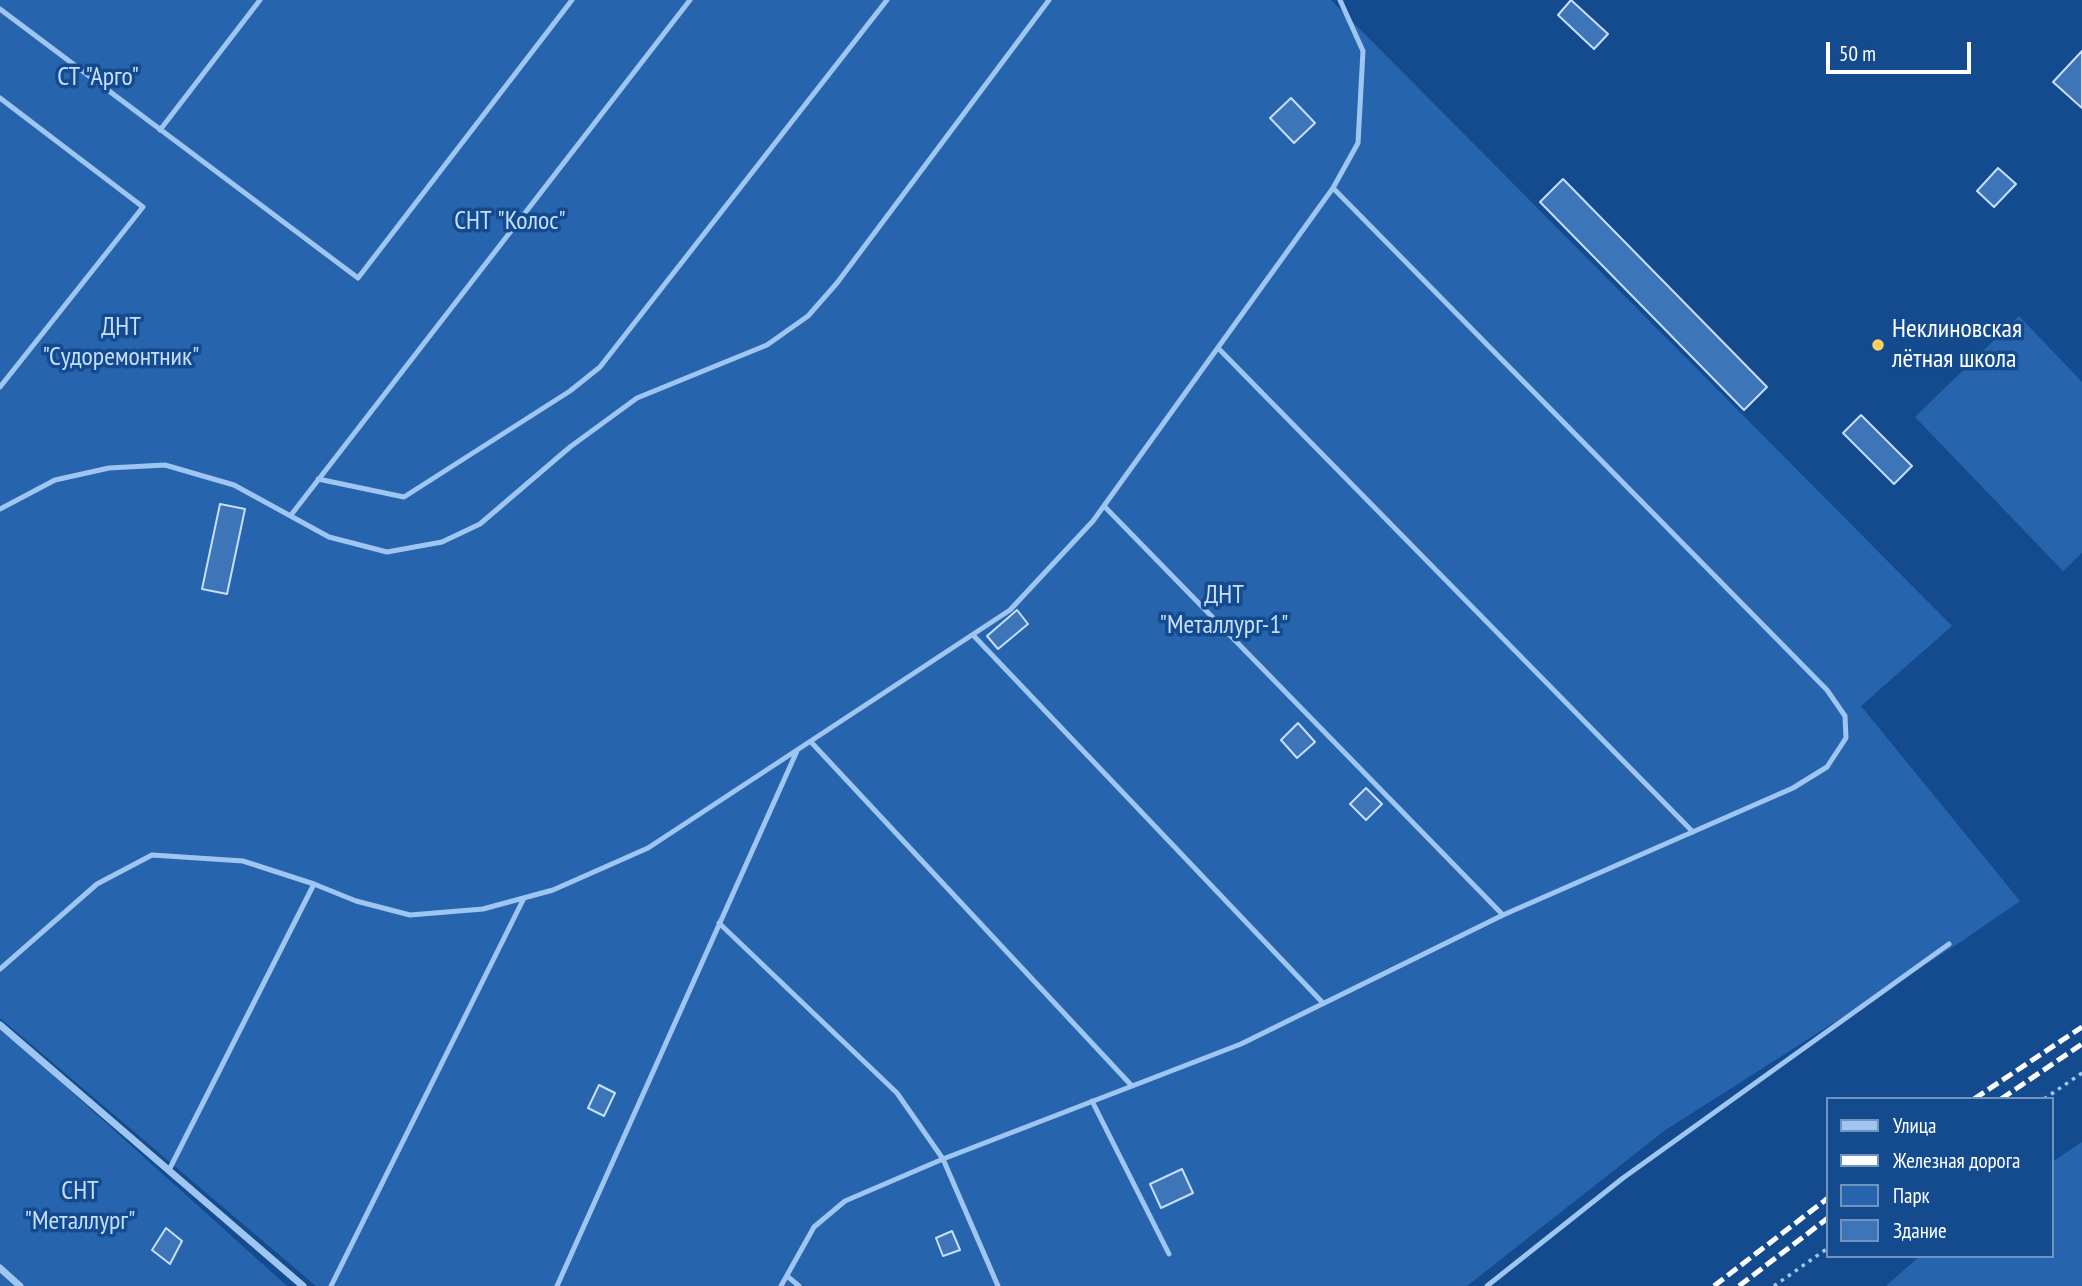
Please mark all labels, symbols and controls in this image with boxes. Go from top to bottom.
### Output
scale bar [1830,28,1975,72]
text: 50 m [1839,40,1876,67]
park label: СТ "Арго" [57,62,139,94]
park label: СНТ "Колос" [454,206,566,238]
park label: ДНТ "Судоремонтник" [42,312,200,374]
place label: Неклиновская лётная школа [1892,314,2022,376]
marker: Неклиновская лётная школа [1870,337,1886,353]
park label: ДНТ "Металлург-1" [1159,580,1289,642]
legend [1826,1097,2054,1258]
text: Улица [1893,1112,1936,1139]
text: Железная дорога [1893,1147,2020,1174]
park label: СНТ "Металлург" [25,1176,135,1238]
text: Парк [1893,1182,1930,1209]
text: Здание [1893,1217,1947,1244]

